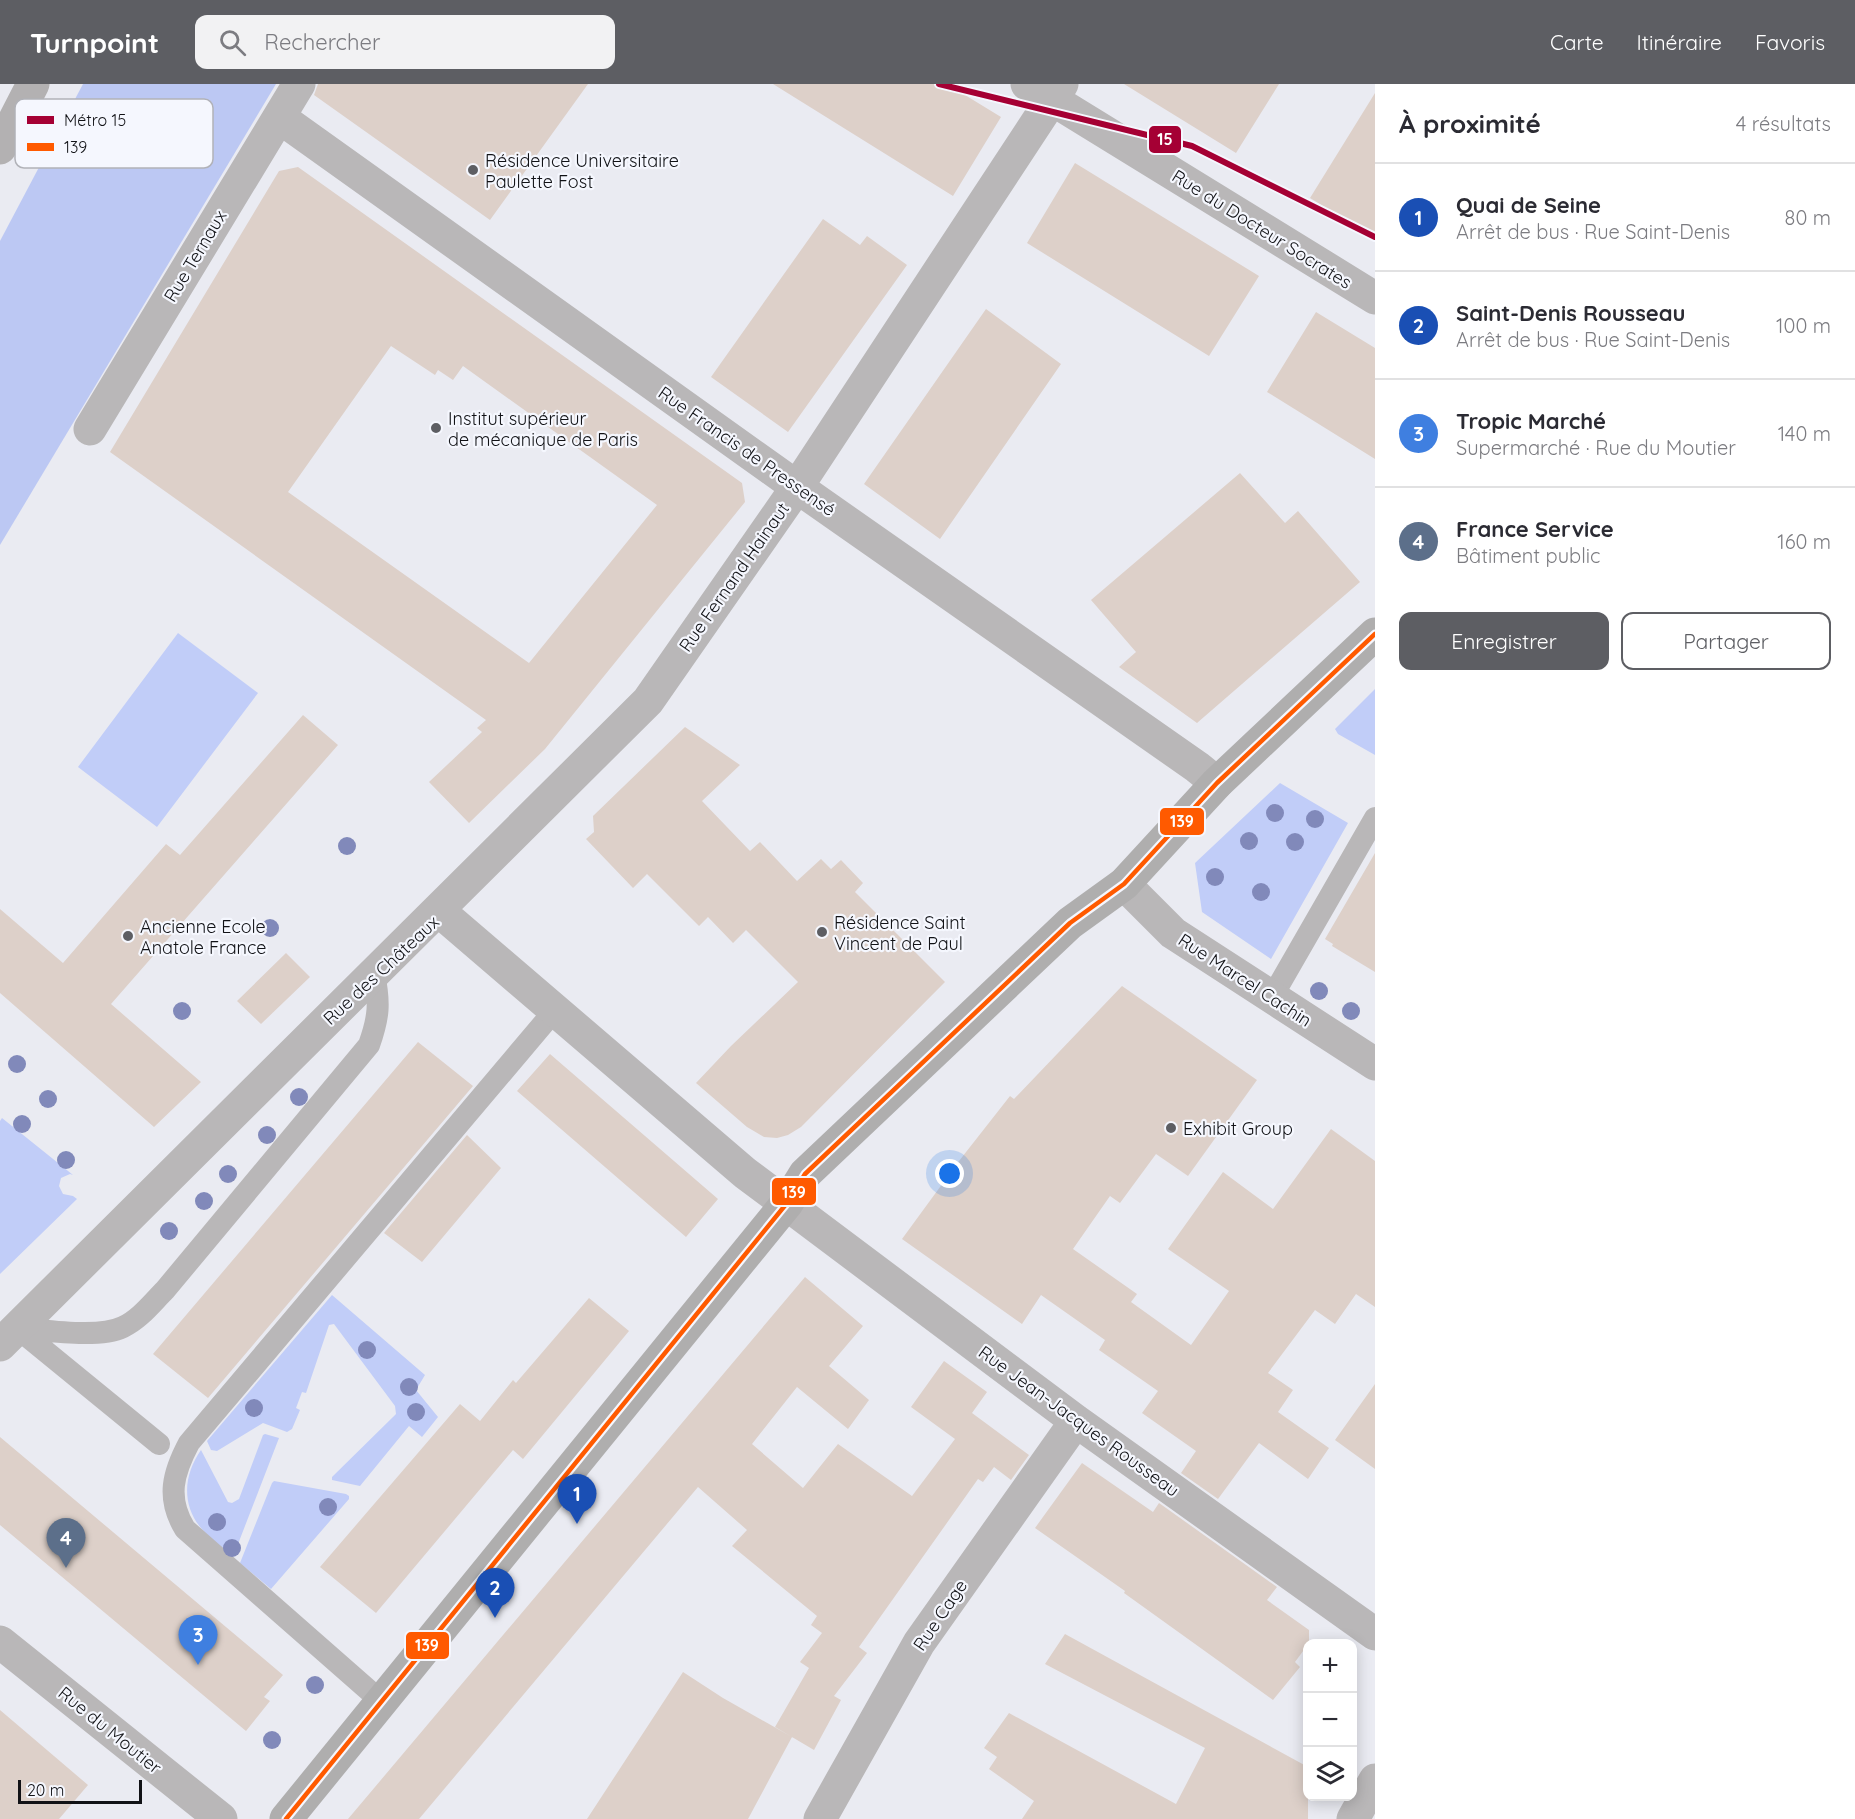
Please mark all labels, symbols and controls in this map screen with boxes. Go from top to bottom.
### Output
search box [195,15,615,69]
text: Turnpoint [30,25,159,60]
icon: search [216,26,249,59]
text: Rechercher [264,28,380,56]
text: Carte [1550,29,1604,55]
text: Itinéraire [1637,29,1722,55]
text: Favoris [1755,29,1825,55]
legend [15,99,213,168]
text: À proximité [1399,107,1541,140]
text: Métro 15 [64,110,126,130]
text: 4 résultats [1736,111,1831,136]
line badge: 15 [1148,125,1182,154]
text: 15 [1157,129,1173,149]
text: 139 [64,137,87,157]
place label: Résidence Universitaire Paulette Fost [485,149,679,193]
marker: Résidence Universitaire Paulette Fost [466,163,480,177]
street label: Rue du Docteur Socrates [1168,164,1356,294]
text: Quai de Seine [1456,191,1601,219]
text: 1 [1415,205,1422,230]
text: 80 m [1785,205,1831,230]
street label: Rue Ternaux [159,206,232,306]
text: Arrêt de bus · Rue Saint-Denis [1456,219,1730,244]
text: Saint-Denis Rousseau [1456,299,1685,327]
text: 2 [1413,313,1424,338]
text: 100 m [1776,313,1831,338]
text: Arrêt de bus · Rue Saint-Denis [1456,327,1730,352]
street label: Rue Francis de Pressensé [654,381,840,521]
place label: Institut supérieur de mécanique de Paris [448,407,638,451]
text: Tropic Marché [1456,407,1606,435]
marker: Institut supérieur de mécanique de Paris [429,421,443,435]
text: 3 [1413,421,1424,446]
text: 140 m [1778,421,1831,446]
text: Supermarché · Rue du Moutier [1456,435,1736,460]
street label: Rue Fernand Hainaut [674,498,794,656]
text: France Service [1456,515,1614,543]
text: 4 [1413,529,1424,554]
text: 160 m [1777,529,1831,554]
text: Bâtiment public [1456,543,1600,568]
button: Enregistrer [1399,612,1609,670]
button: Partager [1621,612,1831,670]
line badge: 139 [1159,807,1205,836]
text: 139 [1170,811,1194,831]
street label: Rue des Châteaux [318,910,444,1030]
place label: Résidence Saint Vincent de Paul [834,911,966,955]
place label: Ancienne Ecole Anatole France [140,915,266,959]
marker: Résidence Saint Vincent de Paul [815,925,829,939]
street label: Rue Marcel Cachin [1174,928,1316,1032]
marker: Ancienne Ecole Anatole France [121,929,135,943]
place label: Exhibit Group [1183,1117,1293,1140]
marker: Exhibit Group [1164,1121,1178,1135]
your location [935,1159,964,1188]
line badge: 139 [771,1177,817,1206]
text: 139 [782,1182,806,1202]
street label: Rue Jean-Jacques Rousseau [974,1340,1184,1502]
pin: 1 [558,1474,596,1524]
pin: 4 [46,1518,86,1568]
pin: 2 [476,1568,514,1618]
street label: Rue Cage [908,1575,972,1655]
pin: 3 [178,1616,218,1665]
line badge: 139 [405,1631,450,1660]
text: 139 [415,1635,439,1655]
map controls [1303,1639,1357,1801]
button: + [1303,1639,1357,1693]
street label: Rue du Moutier [54,1681,166,1779]
button: − [1303,1693,1357,1747]
button: layers [1303,1747,1357,1801]
scale bar [18,1777,142,1804]
text: 20 m [27,1780,64,1800]

